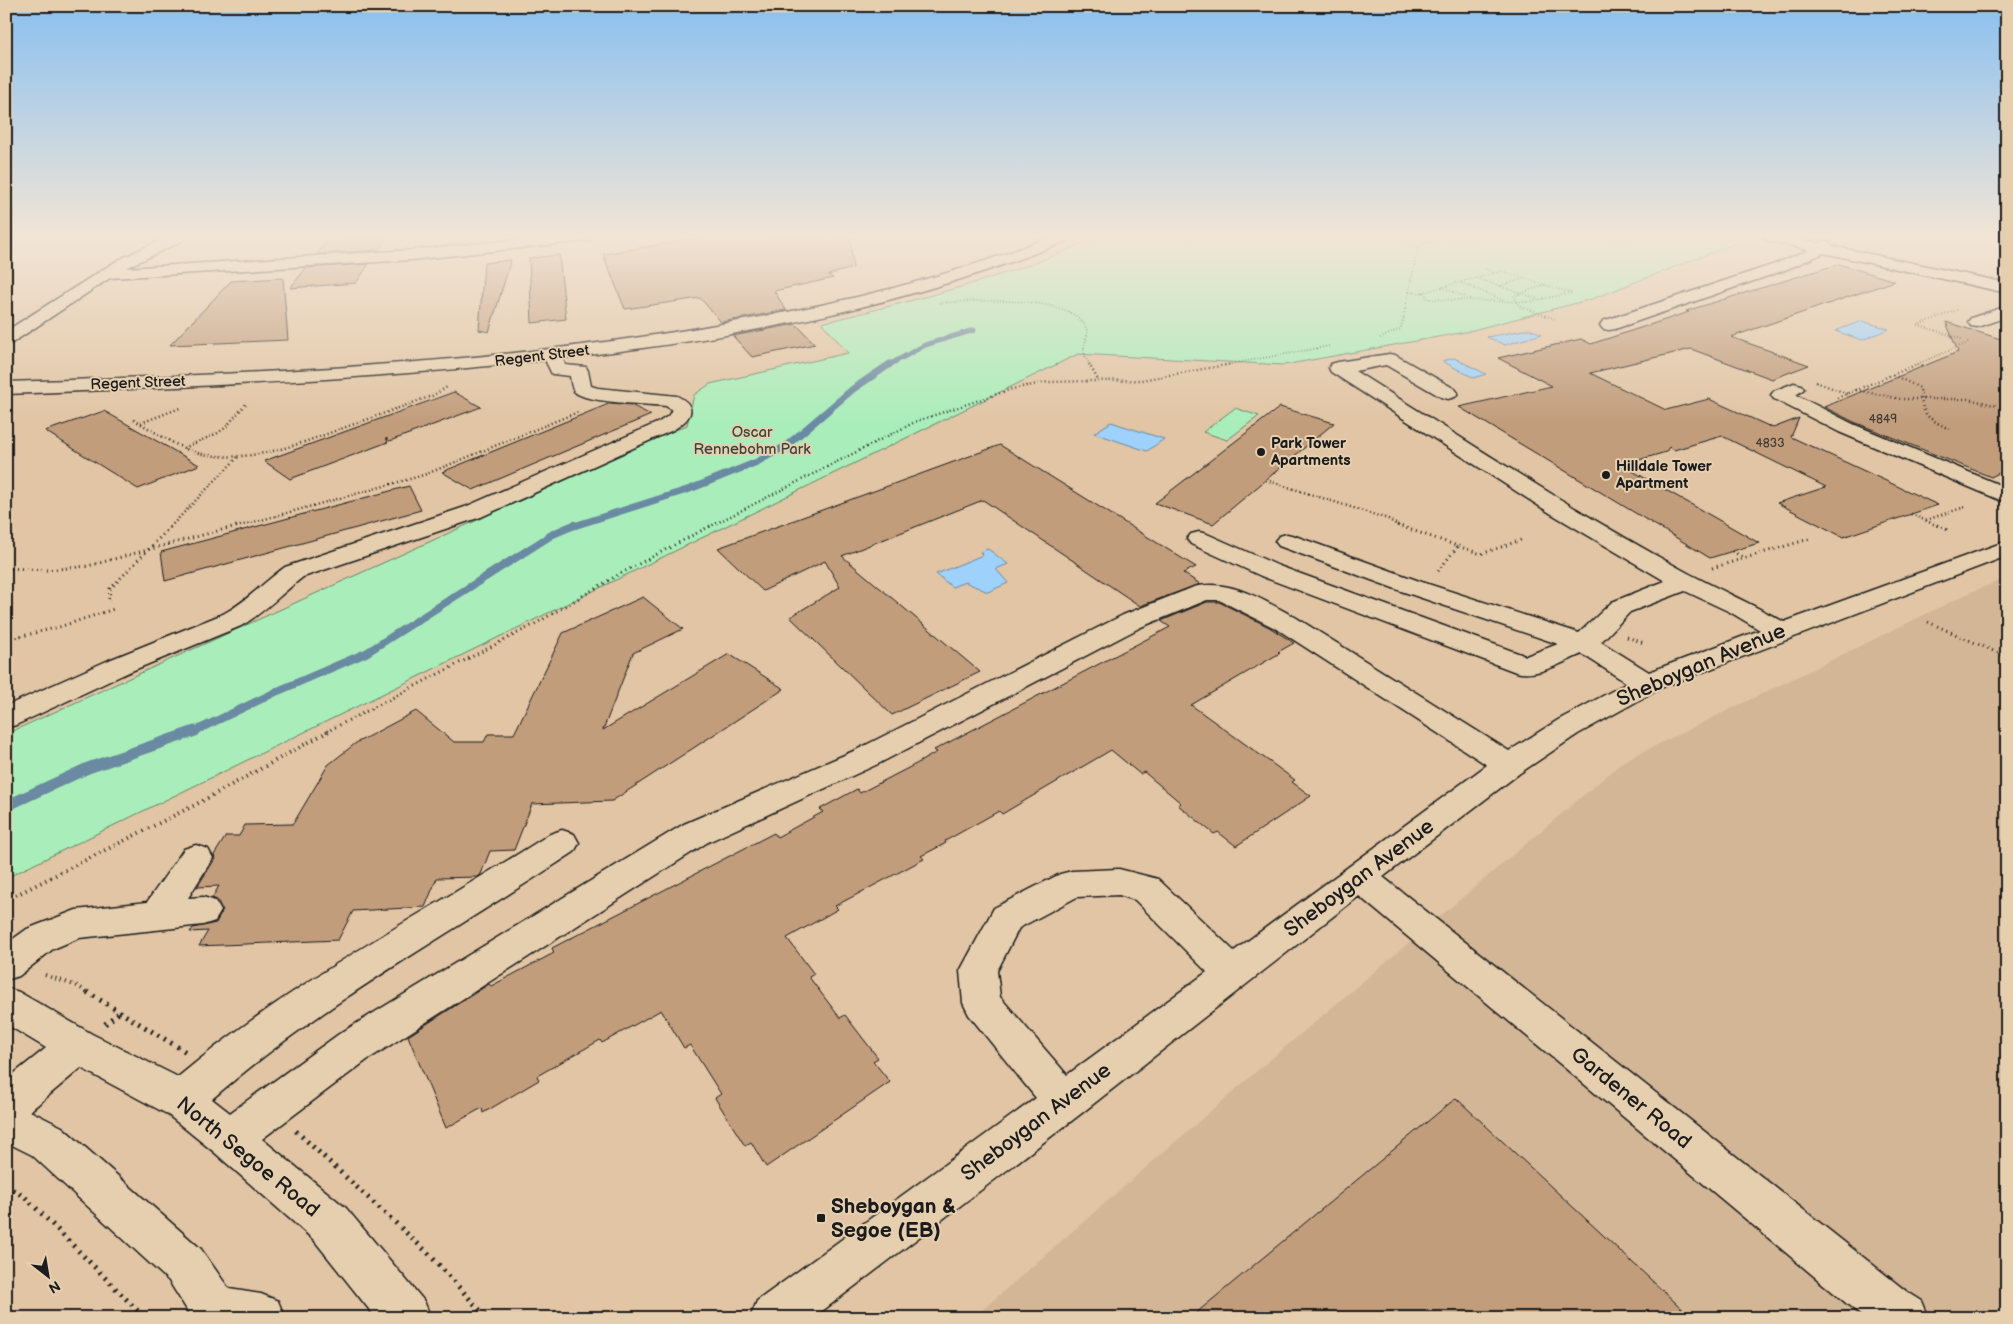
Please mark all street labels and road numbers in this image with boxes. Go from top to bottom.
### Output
street label: Regent Street [494,341,591,371]
street label: Regent Street [90,372,186,394]
street label: Sheboygan Avenue [1613,618,1789,712]
street label: Sheboygan Avenue [1279,813,1439,943]
street label: Gardener Road [1566,1042,1696,1154]
street label: Sheboygan Avenue [956,1057,1116,1187]
street label: North Segoe Road [171,1092,325,1222]

